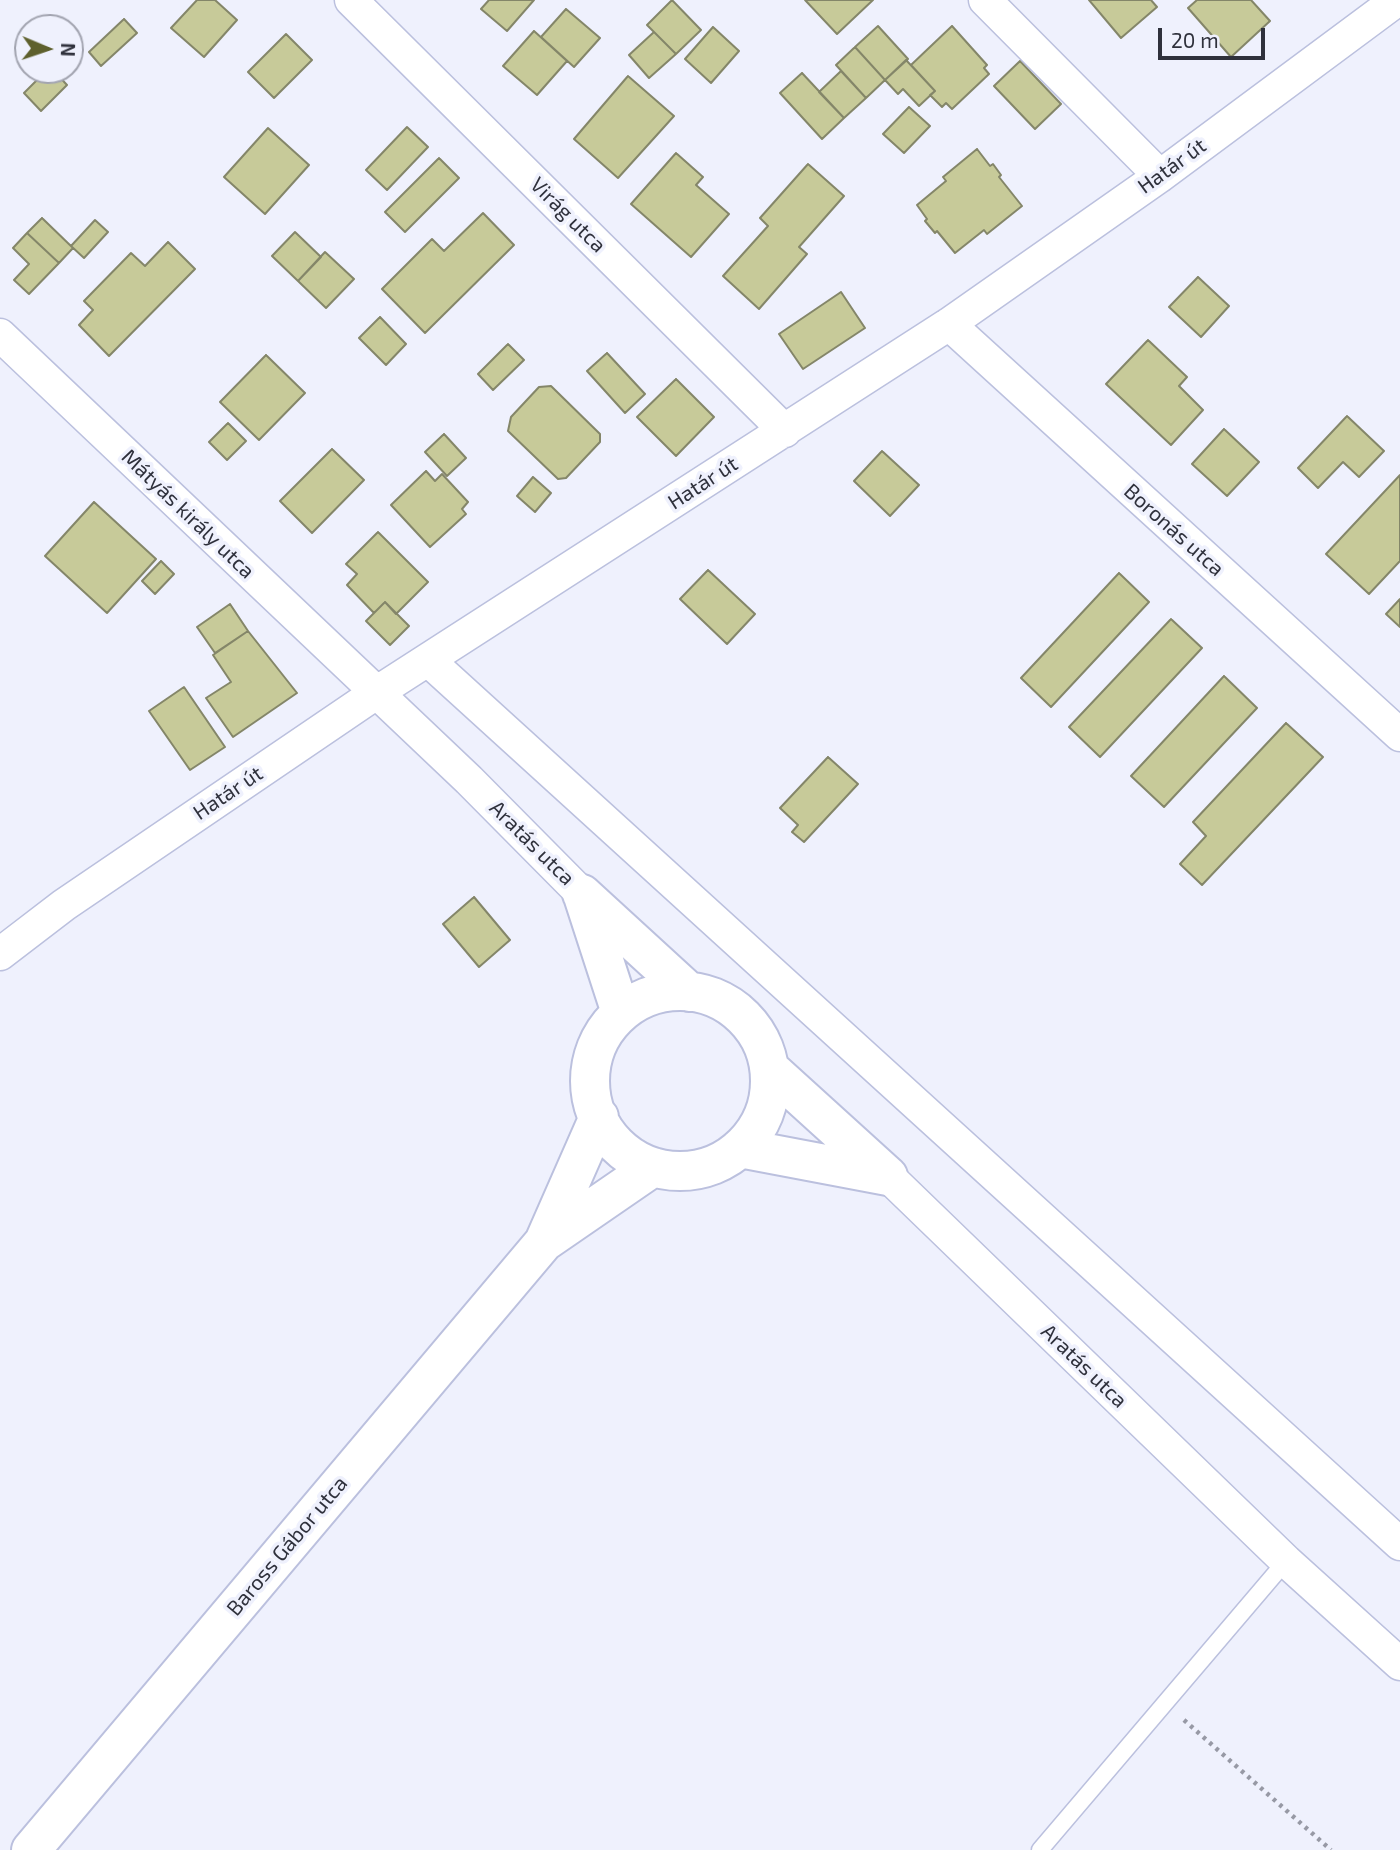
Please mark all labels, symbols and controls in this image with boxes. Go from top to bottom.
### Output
north arrow [14,14,84,84]
scale bar [1162,14,1269,58]
text: 20 m [1171,27,1219,52]
text: N [57,42,80,57]
street label: Határ út [1133,133,1211,199]
street label: Virág utca [525,172,611,258]
street label: Mátyás király utca [116,444,260,584]
street label: Határ út [663,451,743,515]
street label: Boronás utca [1119,479,1229,581]
street label: Határ út [189,761,267,825]
street label: Aratás utca [484,795,580,891]
street label: Aratás utca [1036,1319,1132,1413]
street label: Baross Gábor utca [221,1471,353,1621]

